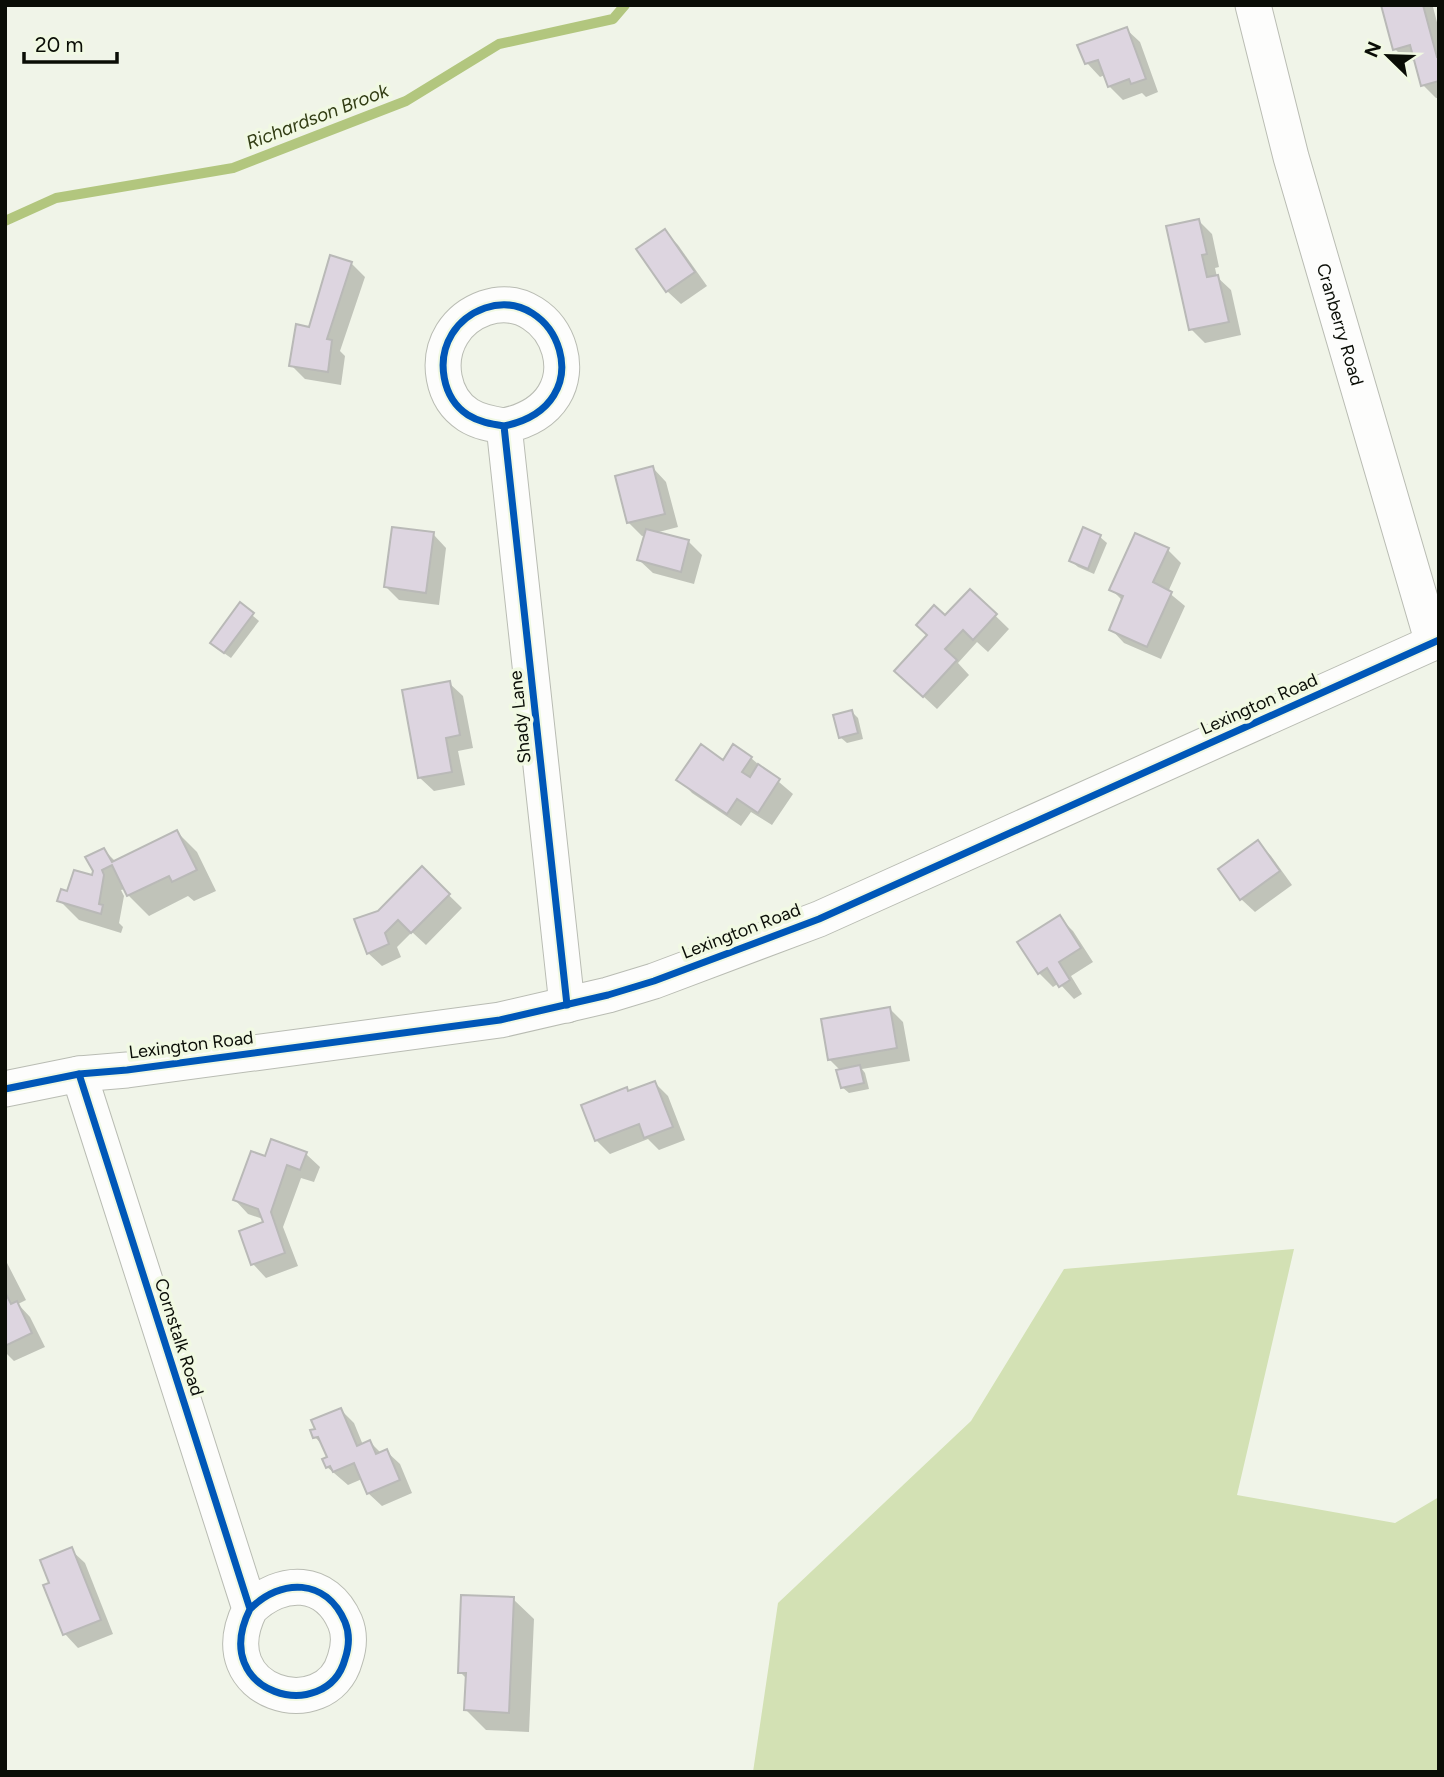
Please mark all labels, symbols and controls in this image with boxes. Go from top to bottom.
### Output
scale bar [24,21,117,65]
north arrow [1353,21,1423,91]
text: 20 m [35,32,83,57]
text: N [1359,38,1386,61]
water label: Richardson Brook [243,78,392,154]
street label: Cranberry Road [1312,261,1368,388]
street label: Lexington Road [1197,668,1321,740]
street label: Shady Lane [504,669,536,764]
street label: Lexington Road [678,898,804,964]
street label: Lexington Road [127,1026,255,1064]
street label: Cornstalk Road [150,1275,208,1399]

